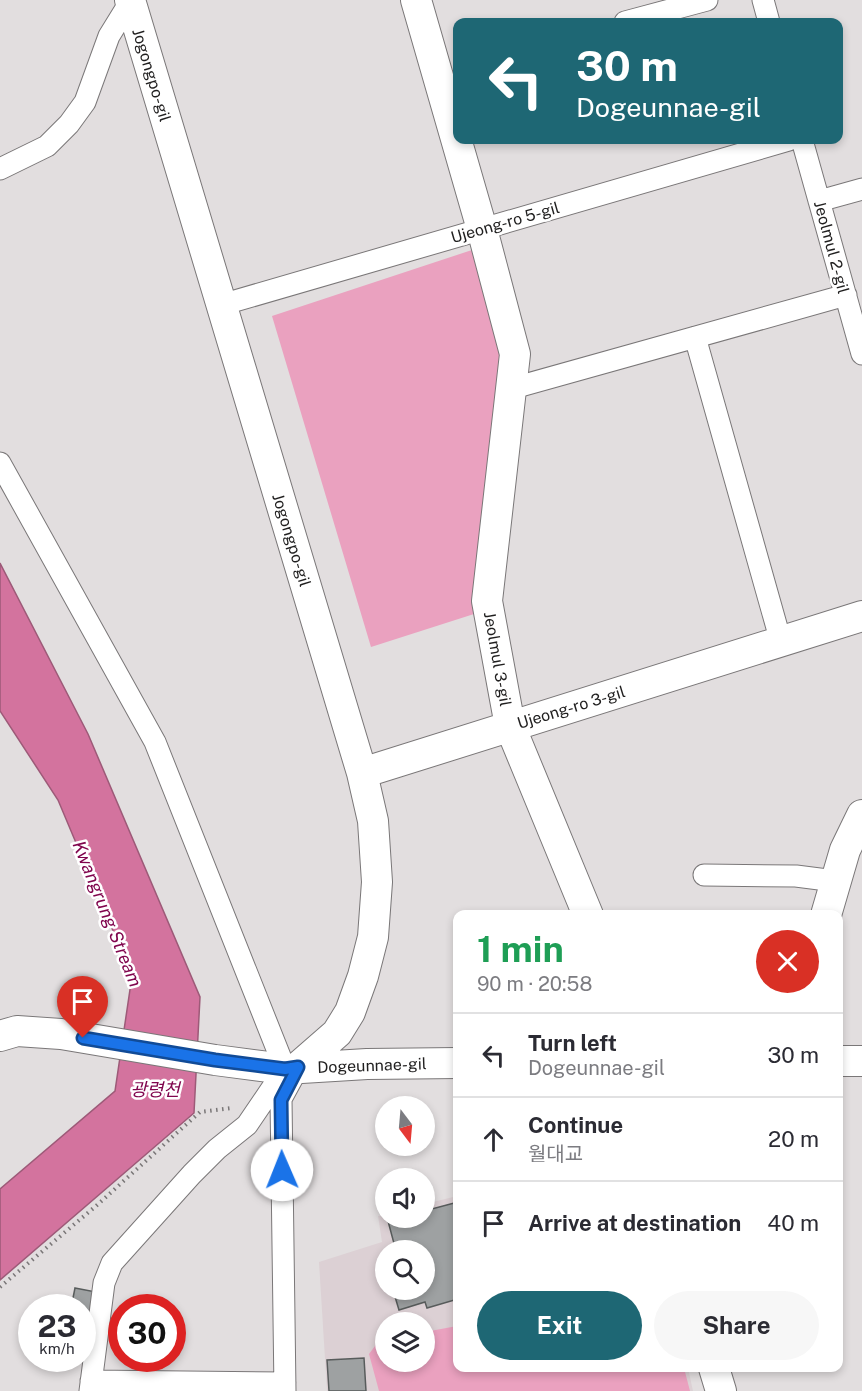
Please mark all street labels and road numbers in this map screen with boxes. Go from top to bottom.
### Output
street label: Jogongpo-gil [128,26,175,124]
street label: Ujeong-ro 5-gil [449,198,562,247]
street label: Jeolmul 2-gil [810,199,853,296]
street label: Jogongpo-gil [268,491,315,589]
street label: Jeolmul 3-gil [480,610,515,708]
street label: Ujeong-ro 3-gil [515,682,628,733]
street label: Dogeunnae-gil [317,1054,427,1077]

